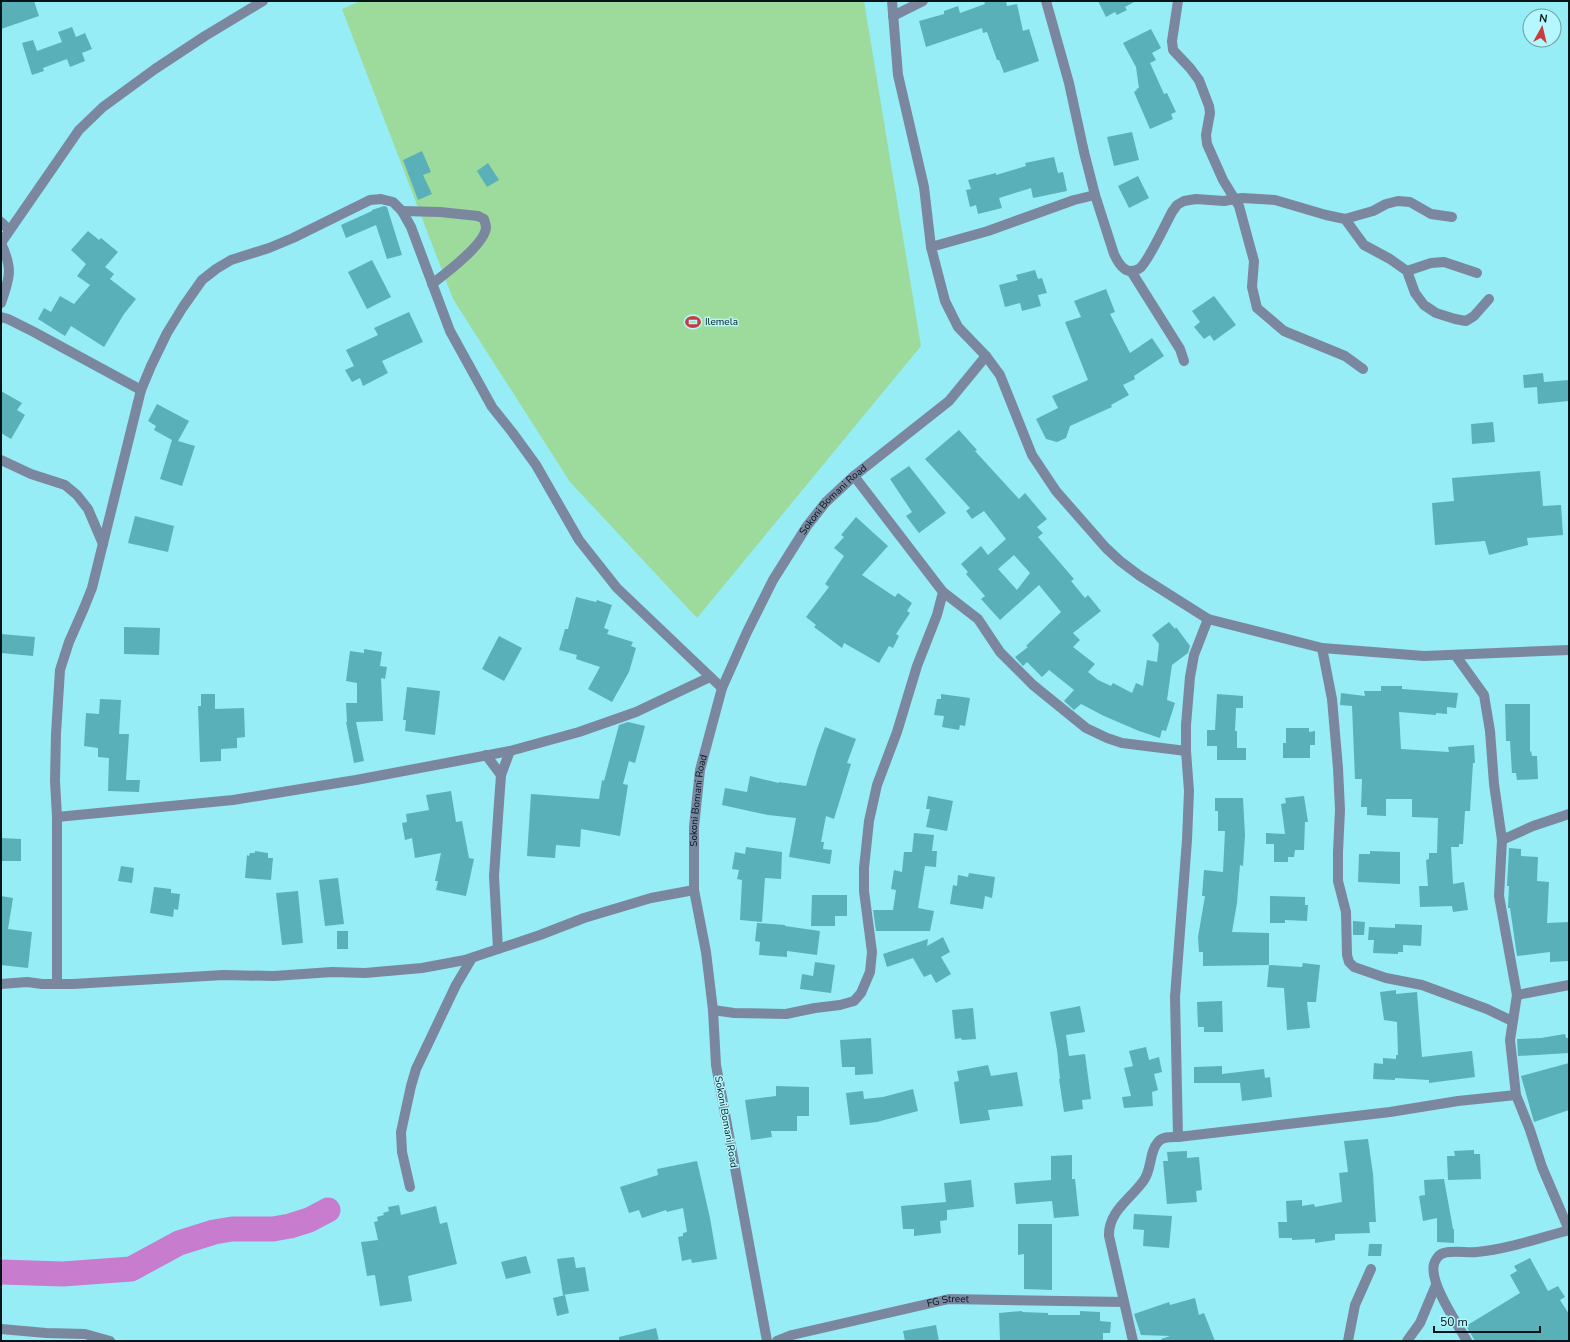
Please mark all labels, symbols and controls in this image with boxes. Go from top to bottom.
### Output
north arrow [1522,8,1562,48]
text: N [1538,11,1548,27]
sports icon: Ilemela [684,313,702,331]
place label: Ilemela [705,315,738,329]
street label: Sokoni Bomani Road [796,461,870,538]
street label: Sokoni Bomani Road [687,753,711,847]
street label: Sokoni Bomani Road [711,1075,741,1169]
street label: FG Street [926,1292,970,1311]
scale bar [1434,1308,1540,1334]
text: 50 m [1440,1314,1468,1330]

